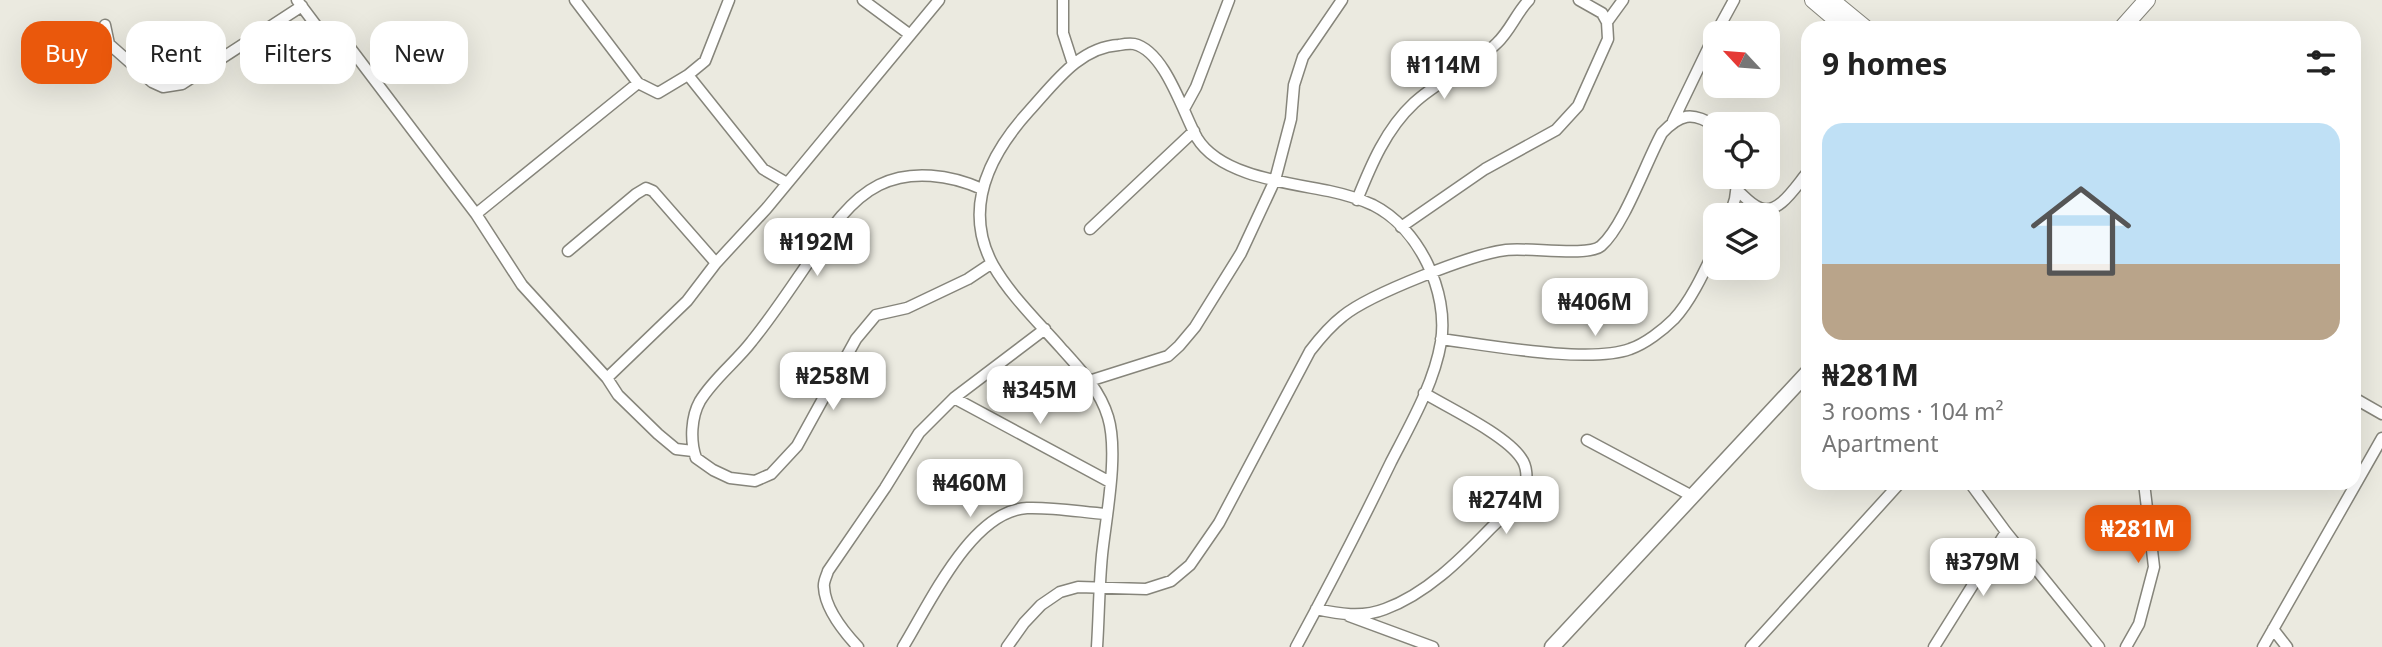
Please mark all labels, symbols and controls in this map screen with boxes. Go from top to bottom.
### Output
chip: Buy [21,21,112,84]
chip: Rent [126,21,226,84]
chip: Filters [240,21,356,84]
chip: New [370,21,468,84]
north arrow [1703,21,1780,98]
map controls [1703,21,1780,280]
pin: ₦114M [1395,42,1493,101]
text: 9 homes [1822,43,1947,84]
icon: filters [2302,44,2340,82]
text: ₦114M [1407,48,1481,80]
button: locate [1703,112,1780,189]
icon: home [2018,168,2144,294]
button: layers [1703,203,1780,280]
pin: ₦192M [768,218,866,278]
text: ₦192M [780,225,854,257]
pin: ₦406M [1546,278,1644,338]
text: ₦406M [1558,285,1632,317]
pin: ₦258M [784,352,882,412]
text: ₦281M [1822,354,1919,395]
text: ₦258M [796,359,870,391]
pin: ₦345M [991,366,1089,426]
text: ₦345M [1003,373,1077,405]
text: 3 rooms · 104 m² [1822,395,2004,427]
text: Apartment [1822,427,1939,459]
pin: ₦460M [921,460,1019,519]
text: ₦460M [933,466,1007,498]
pin: ₦274M [1457,476,1555,536]
text: ₦274M [1469,483,1543,515]
pin: ₦281M [2089,505,2187,565]
text: ₦281M [2101,512,2175,544]
pin: ₦379M [1934,538,2032,598]
text: ₦379M [1946,545,2020,577]

